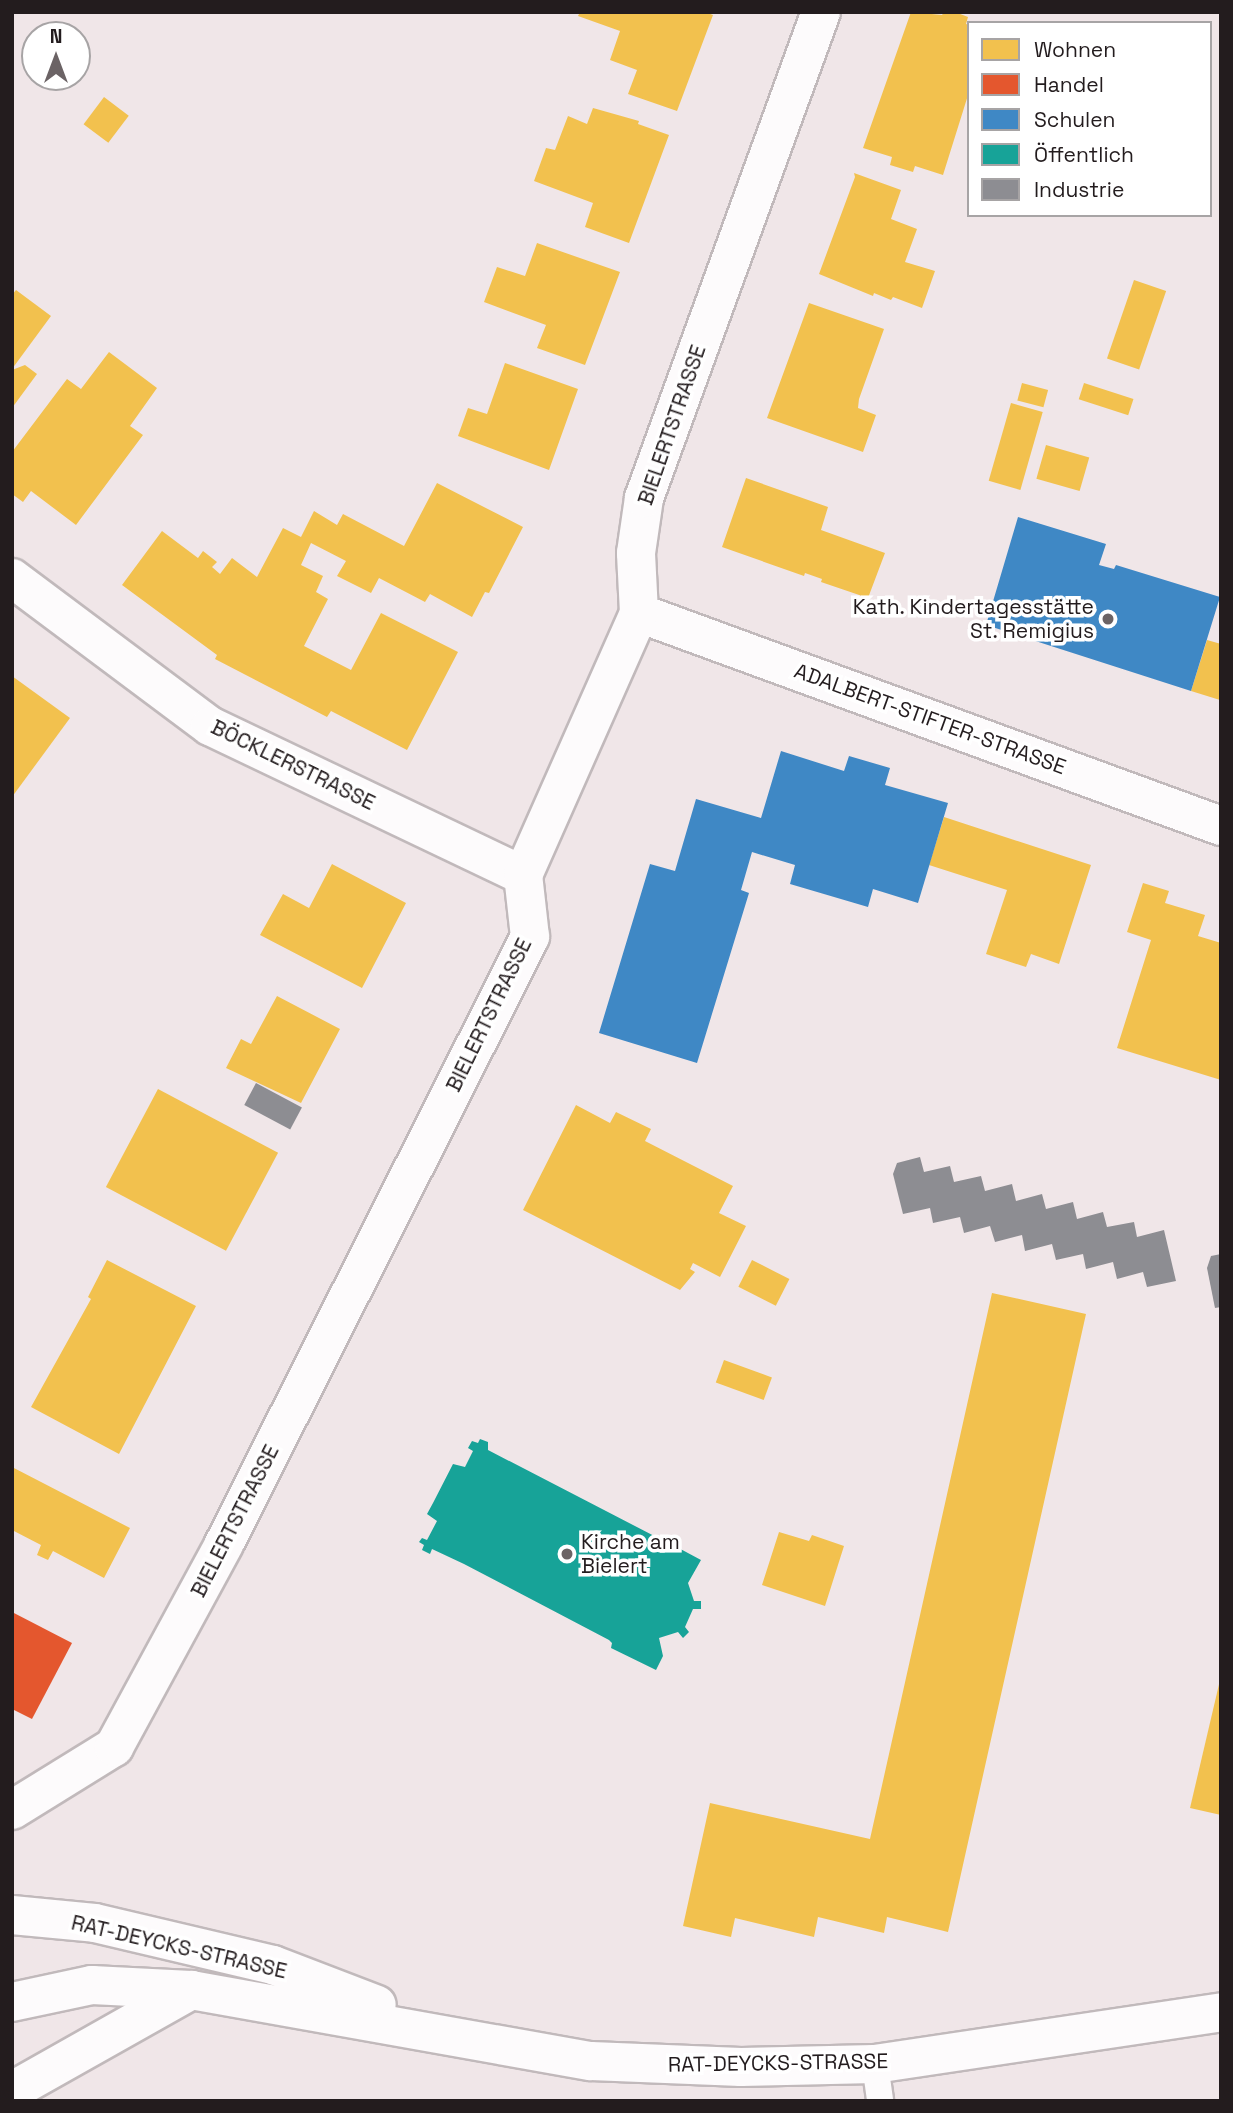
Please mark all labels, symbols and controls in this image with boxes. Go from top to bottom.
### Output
north arrow [21,21,91,91]
legend [967,21,1212,217]
text: N [50,24,62,49]
text: Wohnen [1034,36,1116,63]
text: Handel [1034,71,1104,98]
text: Schulen [1034,106,1115,133]
text: Öffentlich [1034,141,1134,168]
text: Industrie [1034,176,1124,203]
street label: BIELERTSTRASSE [633,342,711,508]
place label: Kath. Kindertagesstätte St. Remigius [852,594,1094,644]
marker: Kath. Kindertagesstätte St. Remigius [1100,611,1116,627]
street label: ADALBERT-STIFTER-STRASSE [791,658,1069,780]
street label: BÖCKLERSTRASSE [207,714,379,816]
street label: BIELERTSTRASSE [441,934,537,1096]
street label: BIELERTSTRASSE [186,1441,284,1601]
place label: Kirche am Bielert [581,1529,680,1579]
marker: Kirche am Bielert [559,1546,575,1562]
street label: RAT-DEYCKS-STRASSE [69,1910,289,1984]
street label: RAT-DEYCKS-STRASSE [668,2048,888,2078]

